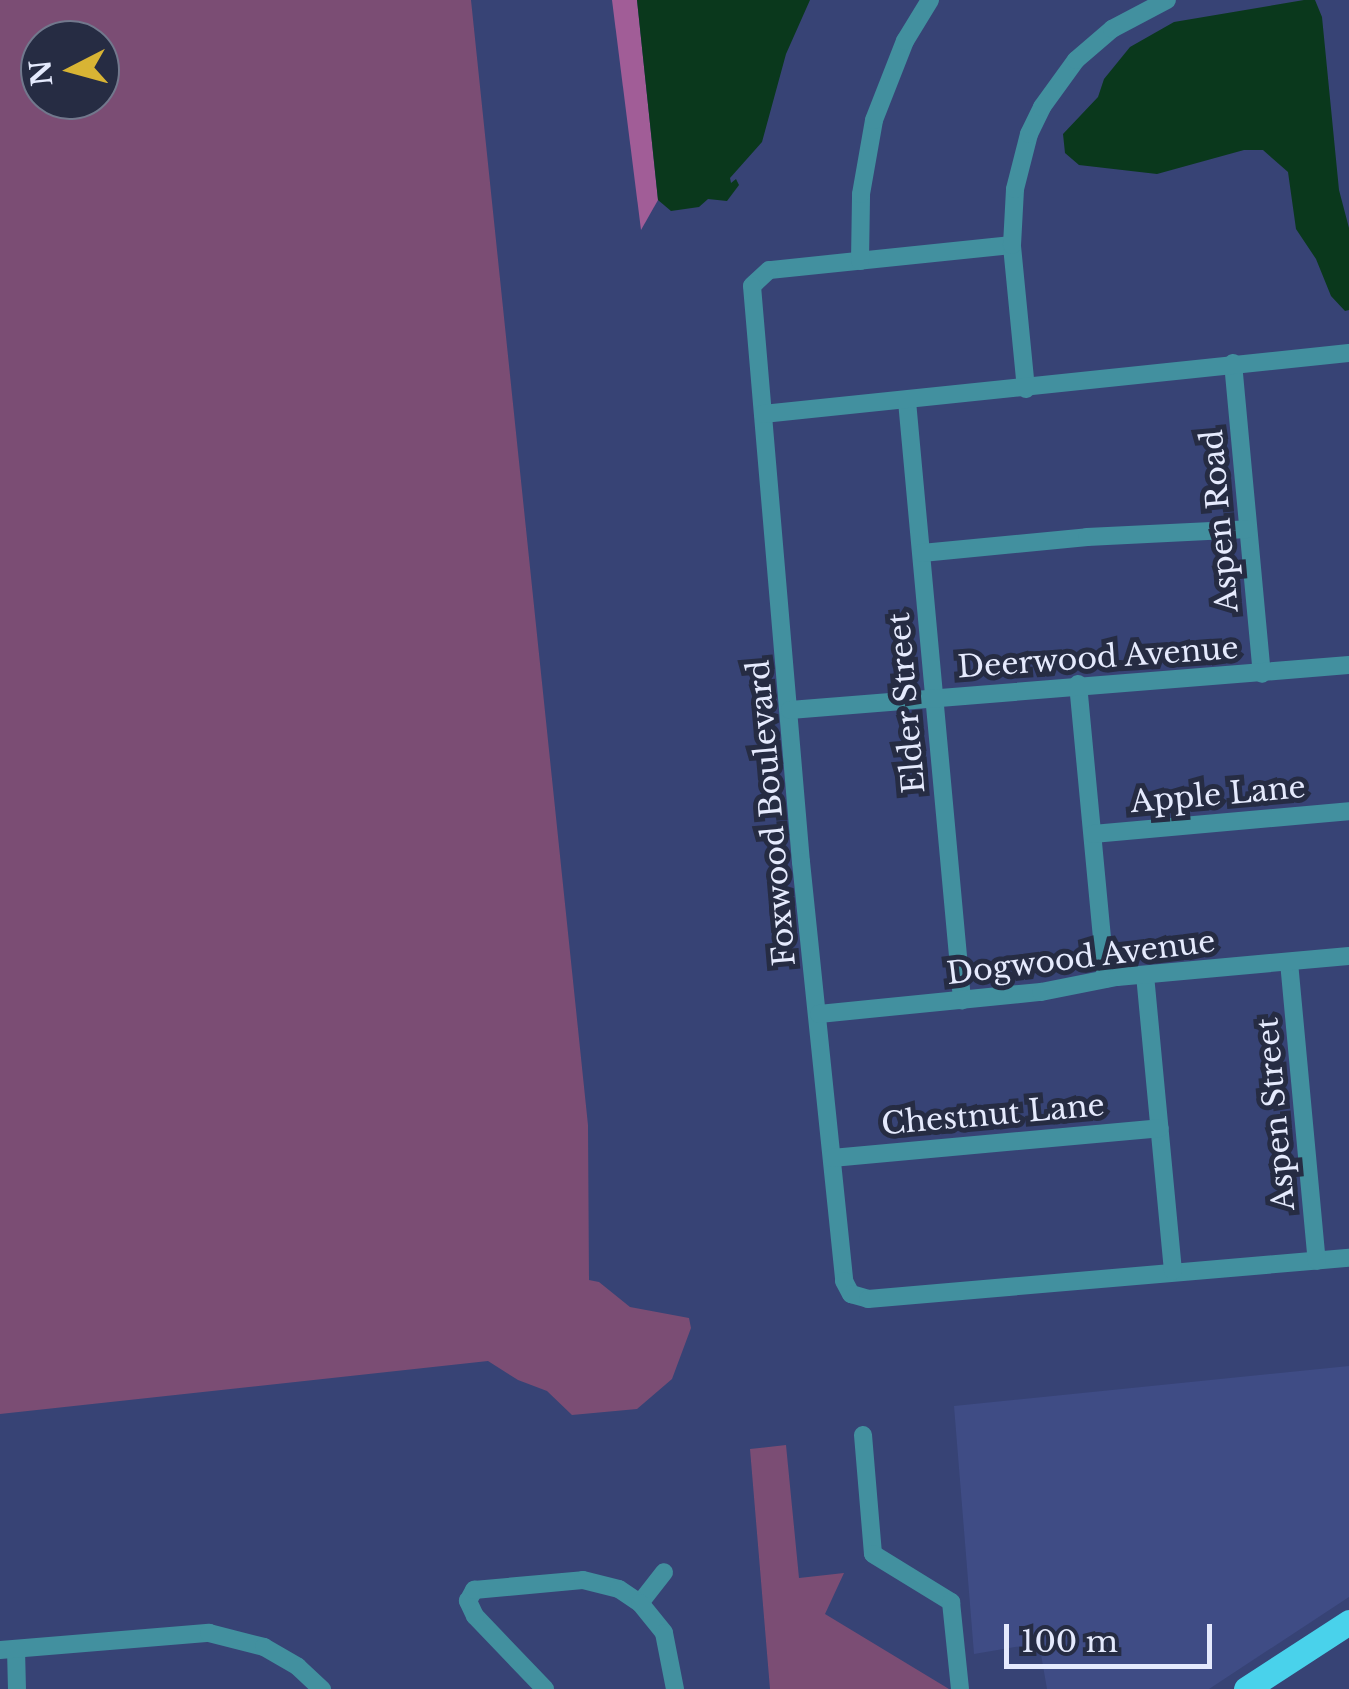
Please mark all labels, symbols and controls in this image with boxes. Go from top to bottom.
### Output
north arrow [20,20,120,120]
text: N [23,58,60,88]
street label: Aspen Road [1194,428,1246,614]
street label: Elder Street [881,611,933,795]
street label: Deerwood Avenue [956,630,1240,686]
street label: Foxwood Boulevard [741,658,803,968]
street label: Apple Lane [1129,769,1307,821]
street label: Dogwood Avenue [944,924,1218,992]
street label: Aspen Street [1250,1016,1302,1212]
street label: Chestnut Lane [880,1087,1106,1143]
scale bar [1009,1604,1216,1666]
text: 100 m [1021,1623,1118,1660]

